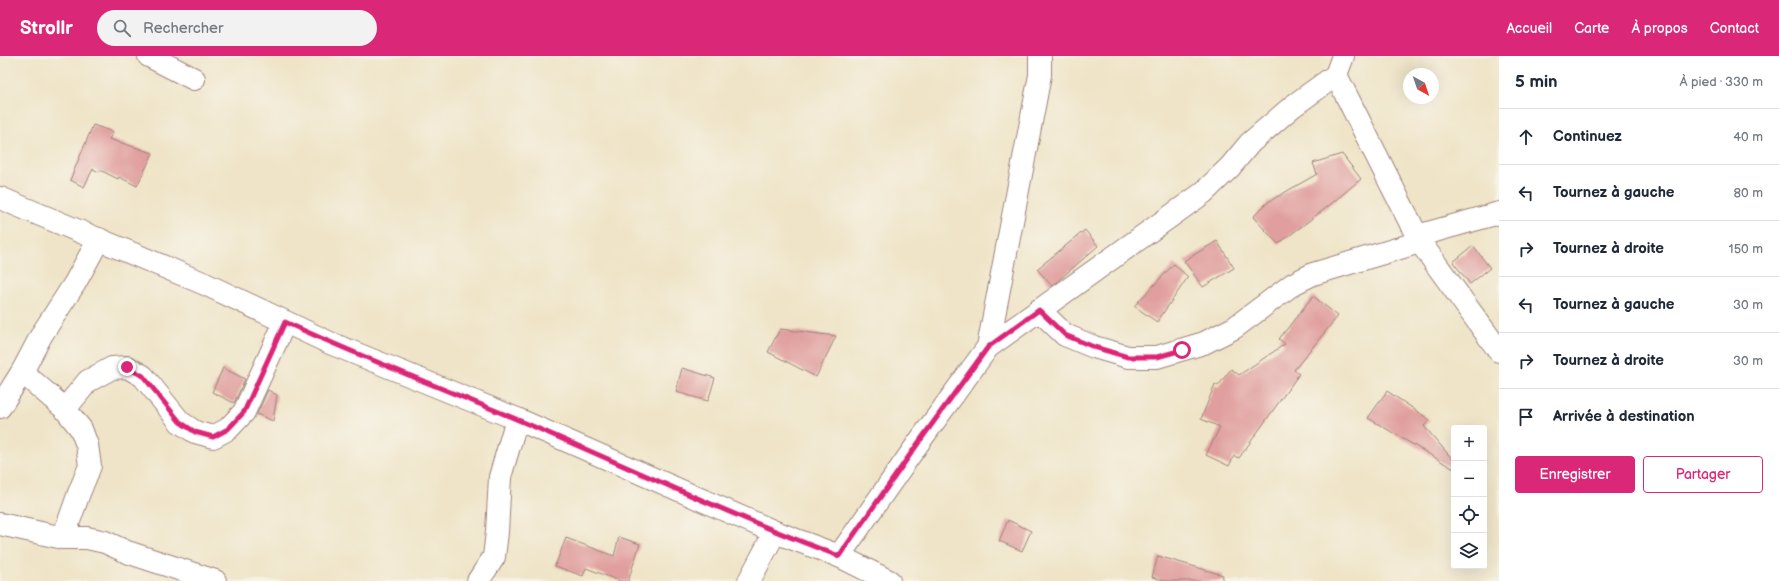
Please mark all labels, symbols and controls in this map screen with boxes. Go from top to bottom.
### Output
search box [97,10,377,46]
text: Strollr [20,17,73,40]
icon: search [111,17,133,39]
text: Rechercher [143,19,223,38]
text: Accueil [1506,20,1552,37]
text: Carte [1574,20,1609,37]
text: À propos [1631,20,1688,37]
text: Contact [1710,20,1759,37]
north arrow [1403,68,1439,104]
text: 5 min [1515,72,1558,92]
text: À pied · 330 m [1679,74,1763,90]
icon: ahead [1515,126,1537,148]
text: Continuez [1553,127,1622,146]
text: 40 m [1733,129,1763,145]
icon: left [1515,182,1537,204]
text: Tournez à gauche [1553,183,1674,202]
text: 80 m [1734,185,1763,201]
icon: right [1515,238,1537,260]
text: Tournez à droite [1553,239,1664,258]
text: 150 m [1729,241,1763,257]
icon: left [1515,294,1537,316]
text: Tournez à gauche [1553,295,1674,314]
text: 30 m [1733,297,1763,313]
route start [1173,341,1191,359]
icon: right [1515,350,1537,372]
text: Tournez à droite [1553,351,1664,370]
text: 30 m [1733,353,1763,369]
route end [118,358,136,376]
icon: arrive [1515,406,1537,428]
text: Arrivée à destination [1553,407,1695,426]
map controls [1451,425,1487,569]
button: + [1451,425,1487,461]
button: Enregistrer [1515,456,1635,493]
button: Partager [1643,456,1763,493]
button: − [1451,461,1487,497]
button: locate [1451,497,1487,533]
button: layers [1451,533,1487,569]

